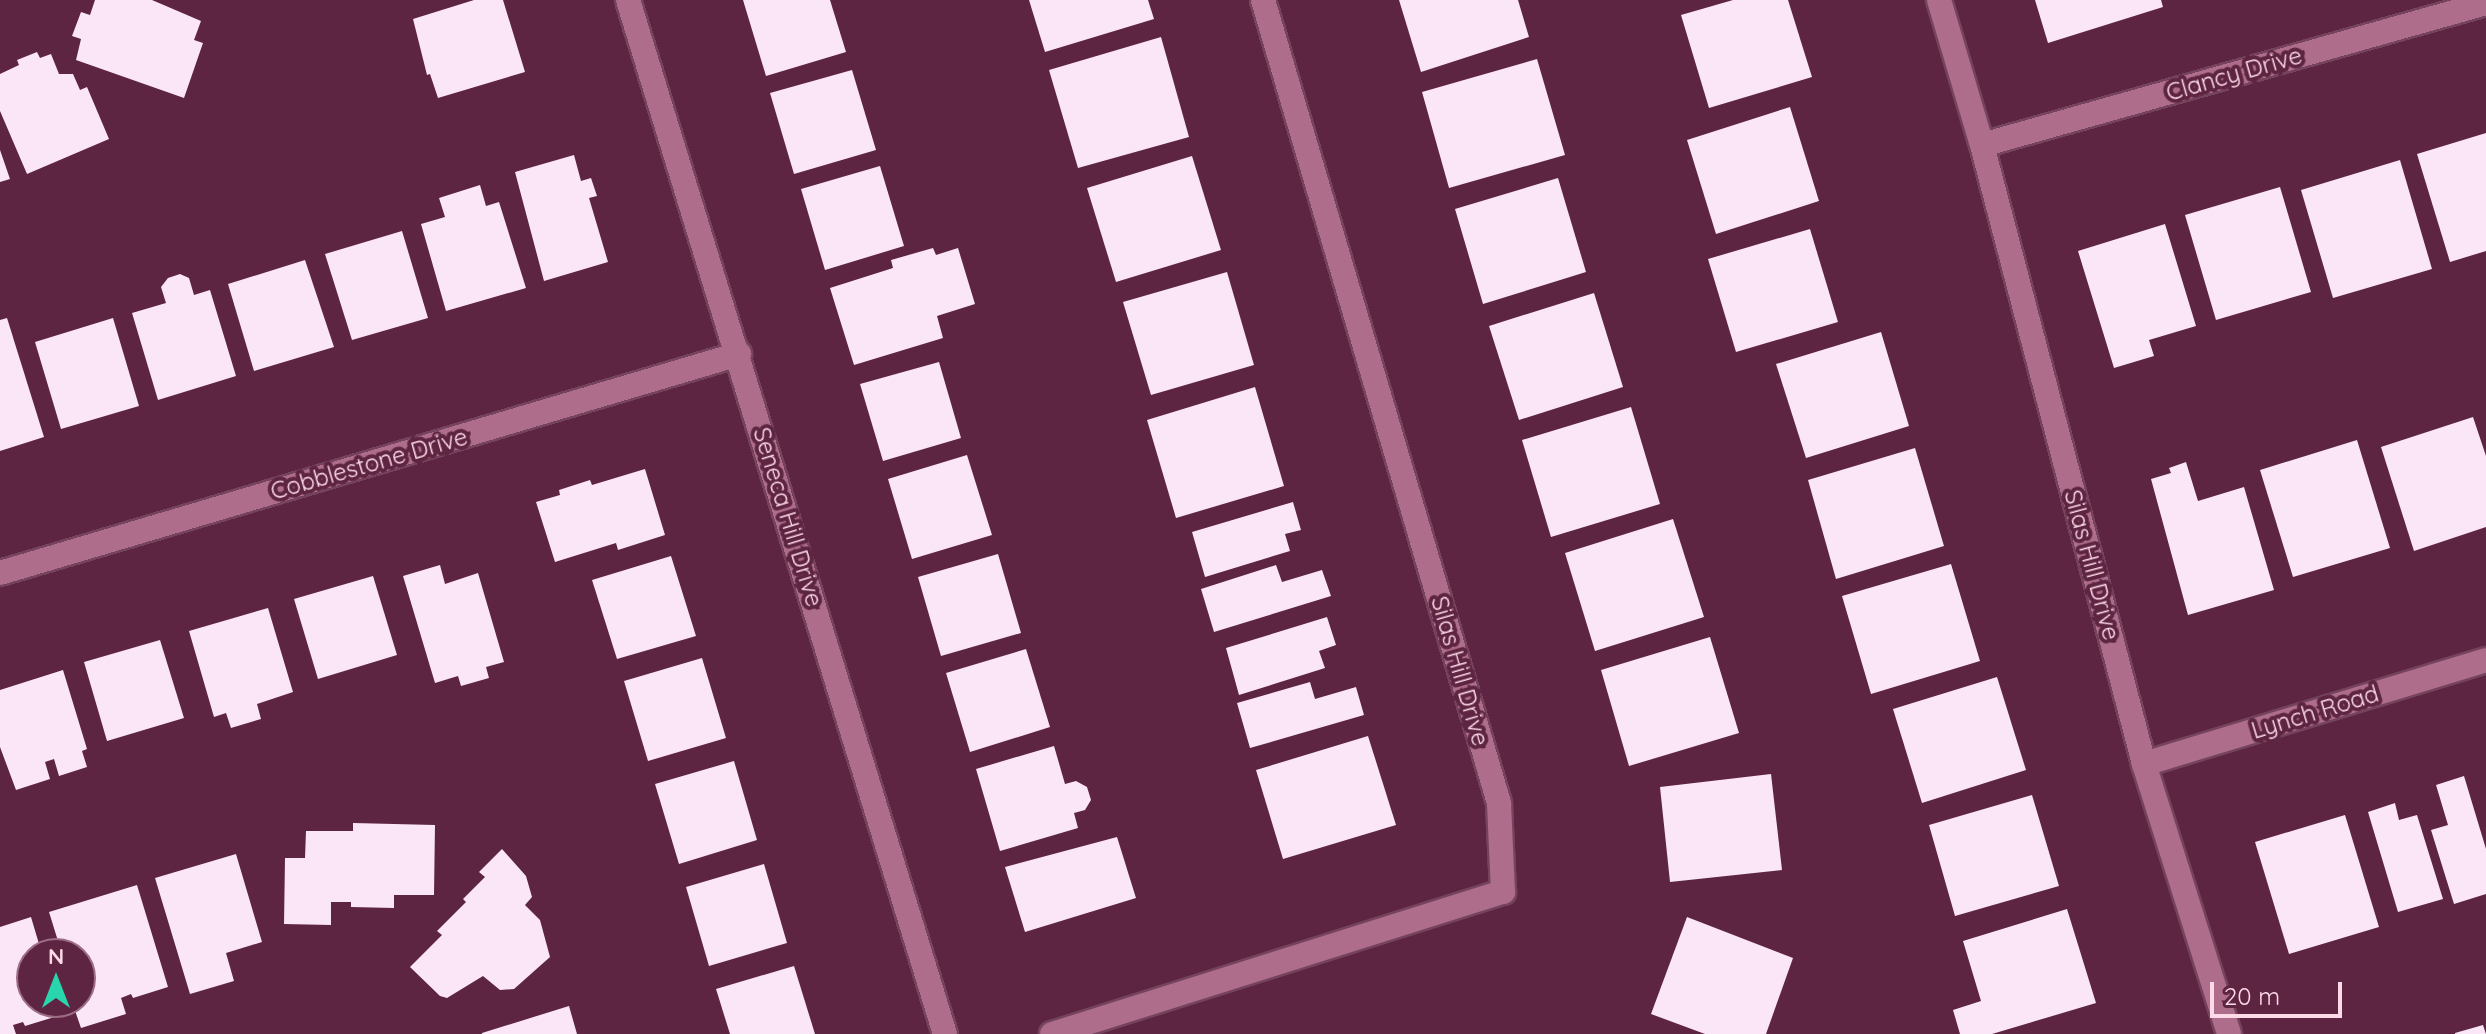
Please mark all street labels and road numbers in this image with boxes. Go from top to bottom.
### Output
street label: Clancy Drive [2163,41,2305,107]
street label: Cobblestone Drive [267,422,471,506]
street label: Seneca Hill Drive [747,424,829,610]
street label: Silas Hill Drive [2058,487,2126,643]
street label: Silas Hill Drive [1425,593,1495,749]
street label: Lynch Road [2248,679,2382,745]

